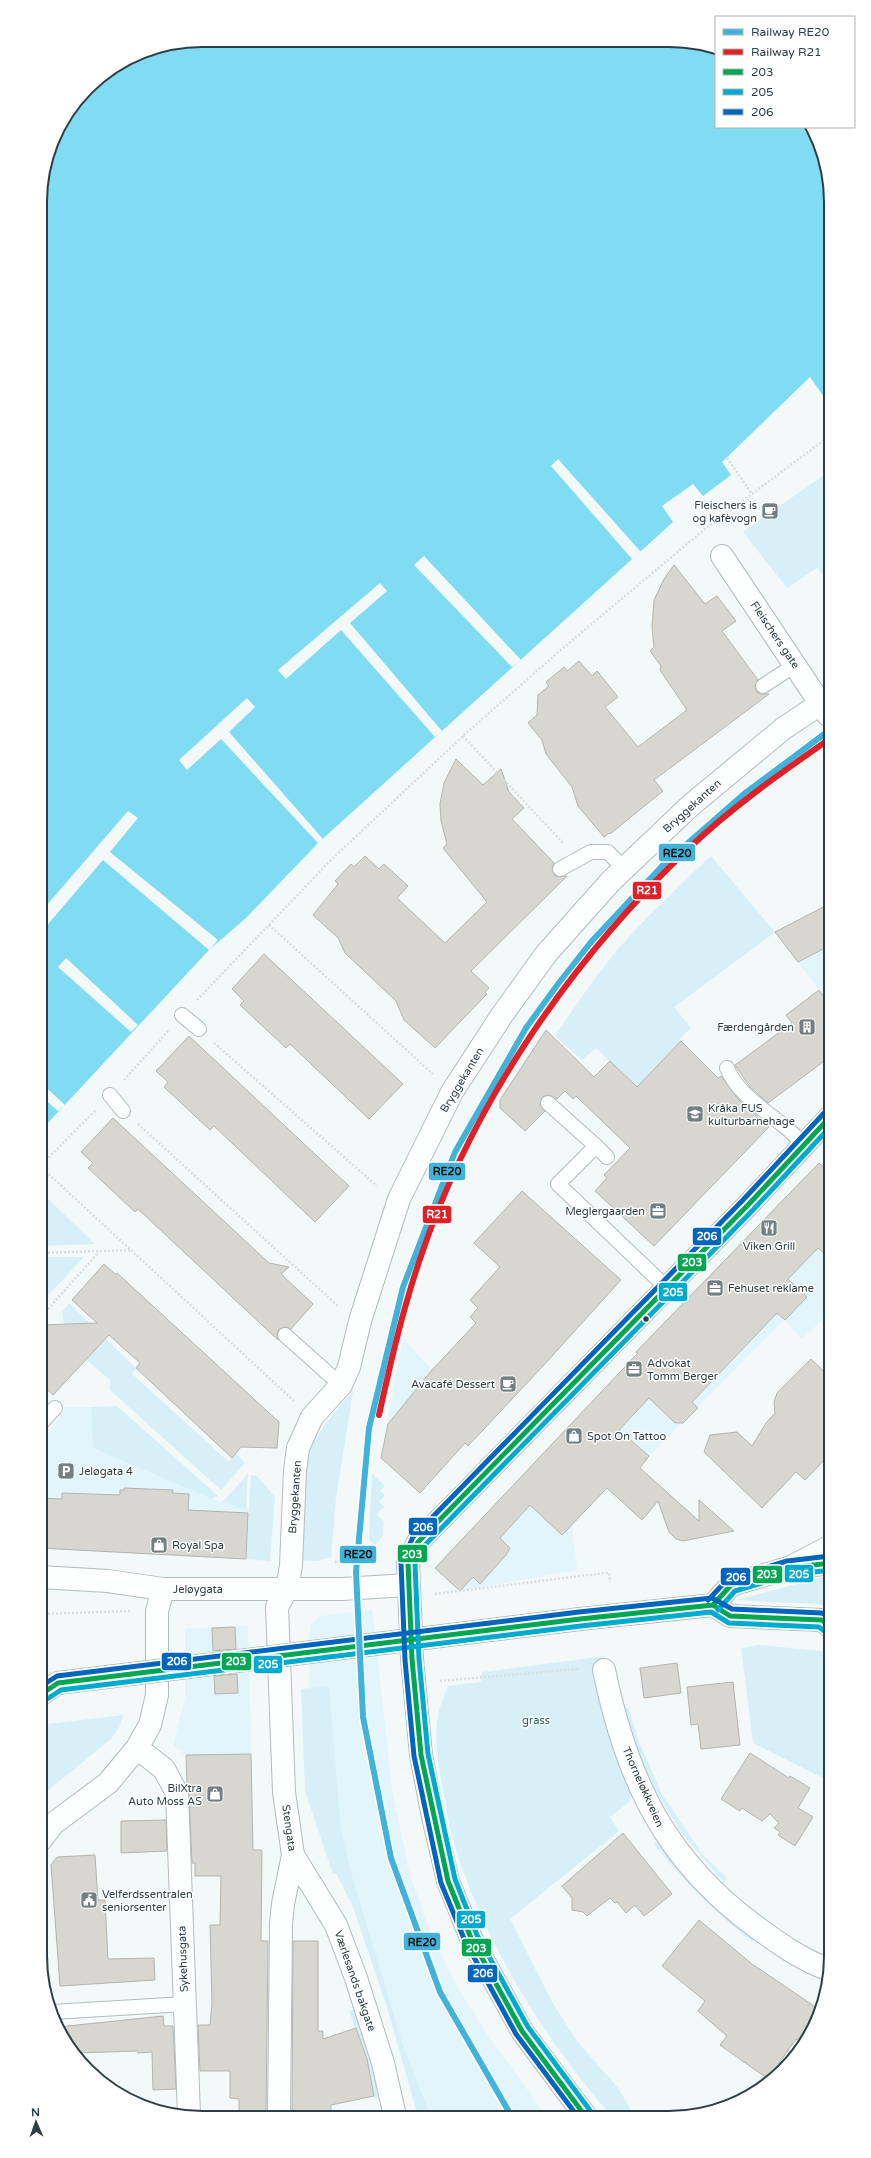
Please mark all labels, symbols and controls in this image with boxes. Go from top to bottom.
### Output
legend [715,16,855,128]
text: Railway RE20 [751,25,830,39]
text: Railway R21 [751,45,822,59]
text: 203 [751,65,774,79]
text: 205 [751,85,774,99]
text: 206 [751,105,774,119]
place label: Fleischers is og kafèvogn [692,499,757,525]
cafe icon: Fleischers is og kafèvogn [760,501,780,521]
street label: Fleischers gate [748,599,802,671]
street label: Bryggekanten [660,777,724,835]
line badge: RE20 [658,843,696,862]
text: RE20 [663,847,691,860]
line badge: R21 [632,881,662,900]
text: R21 [636,884,658,897]
building icon: Færdengården [797,1017,817,1037]
place label: Færdengården [717,1021,794,1034]
street label: Bryggekanten [438,1045,486,1115]
place label: Kråka FUS kulturbarnehage [708,1102,795,1128]
school or university icon: Kråka FUS kulturbarnehage [685,1104,705,1124]
line badge: RE20 [428,1162,466,1181]
text: RE20 [433,1165,461,1178]
office icon: Meglergaarden [648,1201,668,1221]
line badge: R21 [422,1205,452,1224]
place label: Meglergaarden [565,1205,645,1218]
text: R21 [426,1208,448,1221]
restaurant icon: Viken Grill [759,1218,779,1238]
line badge: 206 [692,1227,722,1246]
text: 206 [697,1230,717,1243]
place label: Viken Grill [743,1240,795,1253]
line badge: 203 [677,1253,707,1272]
text: 203 [682,1256,702,1269]
office icon: Fehuset reklame [705,1278,725,1298]
line badge: 205 [658,1282,688,1302]
place label: Fehuset reklame [728,1282,814,1295]
text: 205 [663,1286,683,1299]
unlabelled marker [641,1314,651,1324]
place label: Advokat Tomm Berger [647,1357,719,1383]
office icon: Advokat Tomm Berger [624,1359,644,1379]
cafe icon: Avacafé Dessert [498,1374,518,1394]
place label: Avacafé Dessert [411,1378,495,1391]
shop icon: Spot On Tattoo [564,1426,584,1446]
place label: Spot On Tattoo [587,1430,667,1443]
street label: Bryggekanten [286,1460,304,1534]
parking icon: Jeløgata 4 [56,1461,76,1481]
place label: Jeløgata 4 [79,1465,133,1478]
line badge: 206 [408,1517,438,1536]
text: 206 [413,1521,433,1534]
shop icon: Royal Spa [149,1535,169,1555]
place label: Royal Spa [172,1539,224,1552]
line badge: 203 [397,1544,428,1563]
line badge: RE20 [339,1545,377,1564]
text: RE20 [344,1548,372,1561]
text: 203 [402,1548,422,1561]
line badge: 205 [784,1564,814,1583]
line badge: 203 [752,1565,783,1584]
line badge: 206 [720,1567,751,1586]
text: 203 [757,1568,777,1581]
text: 205 [789,1568,809,1581]
text: 206 [726,1571,746,1584]
street label: Jeløygata [173,1583,223,1596]
line badge: 206 [161,1652,192,1671]
line badge: 203 [221,1652,252,1671]
text: 206 [167,1655,187,1668]
text: 203 [226,1655,246,1668]
line badge: 205 [253,1655,283,1674]
text: 205 [258,1658,278,1671]
park label: grass [522,1714,550,1727]
street label: Thorneløkkveien [620,1745,666,1829]
place label: BilXtra Auto Moss AS [128,1782,202,1808]
shop icon: BilXtra Auto Moss AS [205,1784,225,1804]
street label: Stengata [279,1804,299,1852]
place label: Velferdssentralen seniorsenter [102,1888,193,1914]
public building icon: Velferdssentralen seniorsenter [79,1890,99,1910]
line badge: 205 [456,1910,486,1929]
text: 205 [461,1913,481,1926]
street label: Sykehusgata [175,1926,191,1992]
street label: Værlesands bakgate [332,1929,378,2033]
line badge: RE20 [403,1932,441,1951]
text: RE20 [408,1936,436,1949]
line badge: 203 [461,1938,492,1957]
text: 203 [466,1942,486,1955]
line badge: 206 [467,1964,498,1983]
text: 206 [473,1967,493,1980]
north arrow [16,2102,56,2142]
text: N [31,2106,40,2119]

